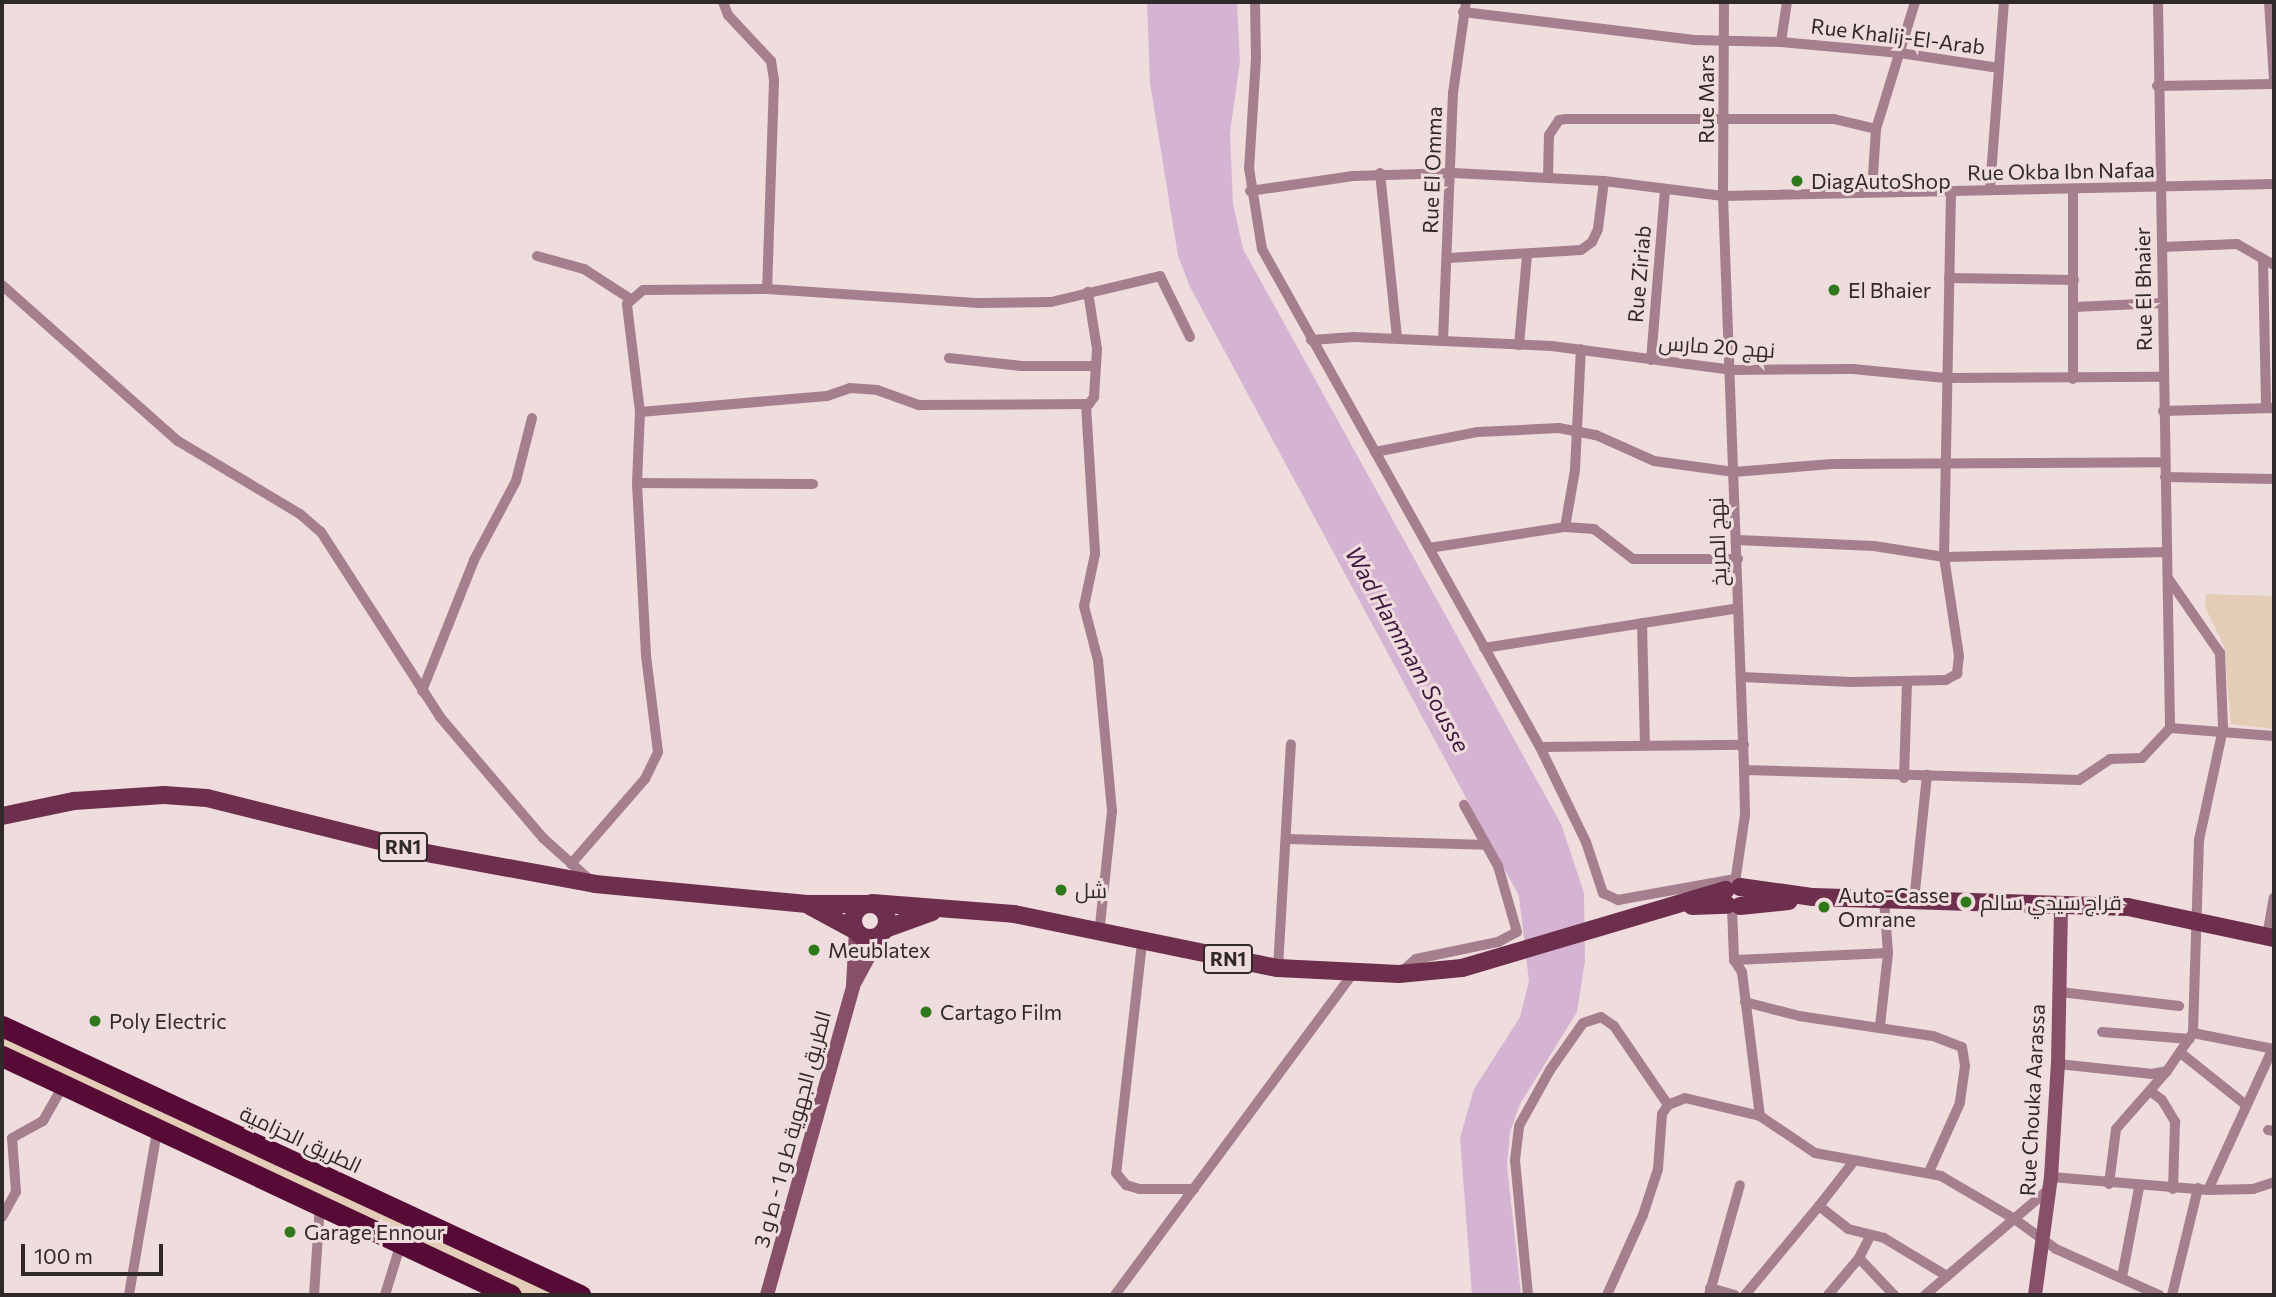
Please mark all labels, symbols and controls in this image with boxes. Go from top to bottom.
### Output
street label: Rue Khalij-El-Arab [1810,13,1986,59]
street label: Rue Mars [1693,54,1719,144]
street label: Rue El Omma [1417,106,1447,234]
street label: Rue Okba Ibn Nafaa [1967,157,2155,185]
place label: DiagAutoShop [1811,168,1951,194]
marker: DiagAutoShop [1789,173,1805,189]
street label: Rue Ziriab [1622,224,1656,324]
street label: Rue El Bhaier [2129,227,2157,351]
place label: El Bhaier [1848,277,1931,303]
marker: El Bhaier [1826,282,1842,298]
street label: نهج 20 مارس [1658,329,1776,363]
street label: نهج المريخ [1703,497,1731,587]
water label: Wad Hammam Sousse [1340,541,1476,757]
road number: RN1 [377,832,429,862]
place label: شل [1075,877,1107,903]
marker: شل [1053,882,1069,898]
place label: Auto-Casse Omrane [1838,882,1949,932]
place label: قراج سيدي سالم [1980,889,2122,915]
marker: قراج سيدي سالم [1958,894,1974,910]
marker: Auto-Casse Omrane [1816,899,1832,915]
place label: Meublatex [828,937,930,963]
marker: Meublatex [806,942,822,958]
road number: RN1 [1202,944,1254,974]
place label: Cartago Film [940,999,1062,1025]
street label: Rue Chouka Aarassa [2014,1003,2050,1197]
marker: Cartago Film [918,1004,934,1020]
place label: Poly Electric [109,1008,227,1034]
street label: الطريق الجهوية ط و 1 - ط و 3 [748,1008,836,1250]
marker: Poly Electric [87,1013,103,1029]
street label: الطريق الحزامية [236,1100,366,1178]
place label: Garage Ennour [304,1219,445,1245]
marker: Garage Ennour [282,1224,298,1240]
scale bar [24,1230,166,1274]
text: 100 m [34,1243,93,1268]

